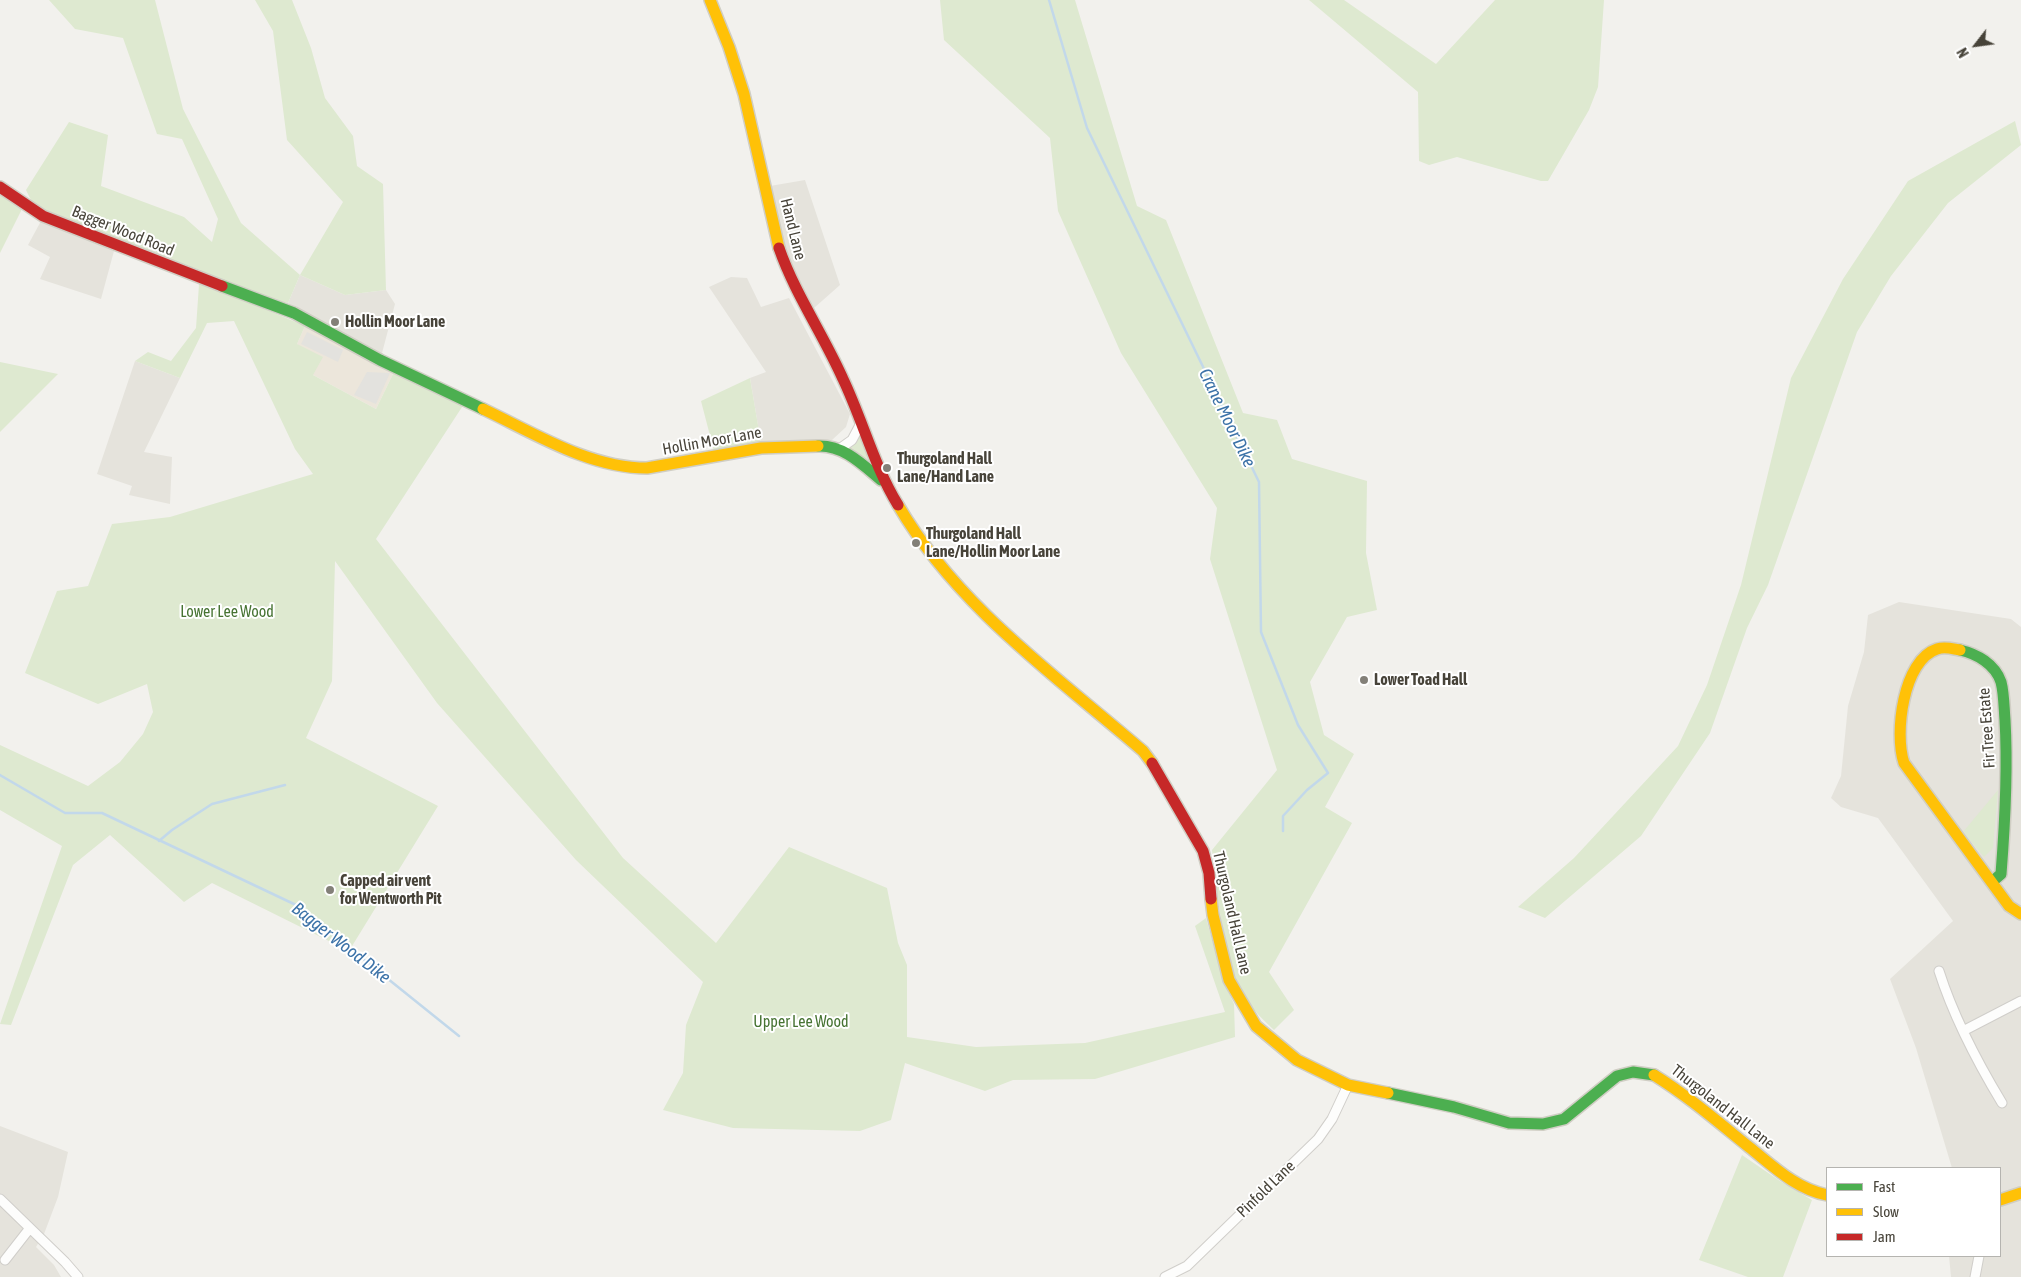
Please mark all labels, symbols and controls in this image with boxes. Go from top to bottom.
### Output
north arrow [1951,20,2001,70]
text: N [1954,45,1972,60]
street label: Hand Lane [776,196,810,262]
street label: Bagger Wood Road [69,202,177,260]
place label: Hollin Moor Lane [345,312,445,332]
marker: Hollin Moor Lane [329,316,341,328]
water label: Crane Moor Dike [1194,365,1260,471]
street label: Hollin Moor Lane [661,423,763,459]
place label: Thurgoland Hall Lane/Hand Lane [897,449,994,487]
marker: Thurgoland Hall Lane/Hand Lane [881,462,893,474]
place label: Thurgoland Hall Lane/Hollin Moor Lane [926,524,1060,562]
marker: Thurgoland Hall Lane/Hollin Moor Lane [910,537,922,549]
park label: Lower Lee Wood [180,602,274,622]
place label: Lower Toad Hall [1374,670,1467,690]
marker: Lower Toad Hall [1358,674,1370,686]
street label: Fir Tree Estate [1975,687,1999,769]
street label: Thurgoland Hall Lane [1208,850,1256,976]
place label: Capped air vent for Wentworth Pit [340,871,442,909]
marker: Capped air vent for Wentworth Pit [324,884,336,896]
water label: Bagger Wood Dike [287,898,395,988]
park label: Upper Lee Wood [753,1012,849,1032]
street label: Thurgoland Hall Lane [1668,1061,1778,1153]
street label: Pinfold Lane [1233,1157,1299,1221]
legend [1826,1167,2001,1257]
text: Fast [1873,1178,1895,1195]
text: Slow [1873,1203,1899,1220]
text: Jam [1873,1228,1896,1245]

